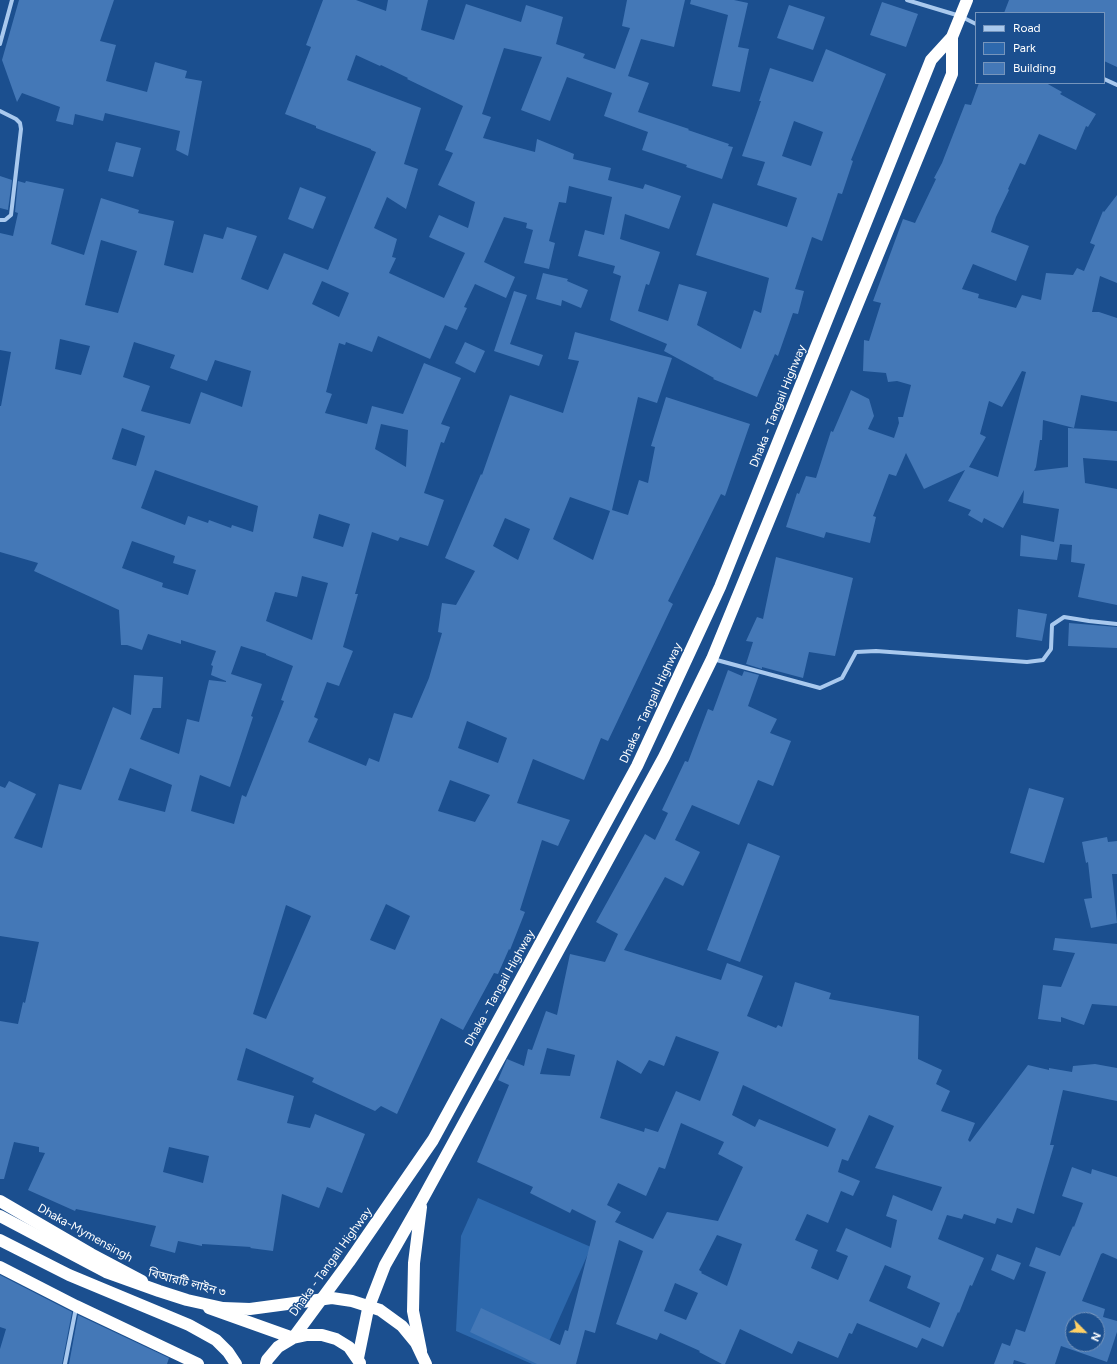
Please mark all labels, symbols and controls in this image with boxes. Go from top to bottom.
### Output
legend [975,12,1105,84]
text: Road [1013,21,1041,35]
text: Park [1013,41,1036,55]
text: Building [1013,61,1056,75]
street label: Dhaka - Tangail Highway [747,343,809,469]
street label: Dhaka - Tangail Highway [617,641,685,765]
street label: Dhaka - Tangail Highway [462,927,538,1049]
street label: Dhaka-Mymensingh [35,1201,135,1265]
street label: Dhaka - Tangail Highway [287,1205,375,1319]
street label: বিআরটি লাইন ৩ [147,1266,227,1300]
north arrow [1065,1312,1105,1352]
text: N [1088,1330,1103,1343]

